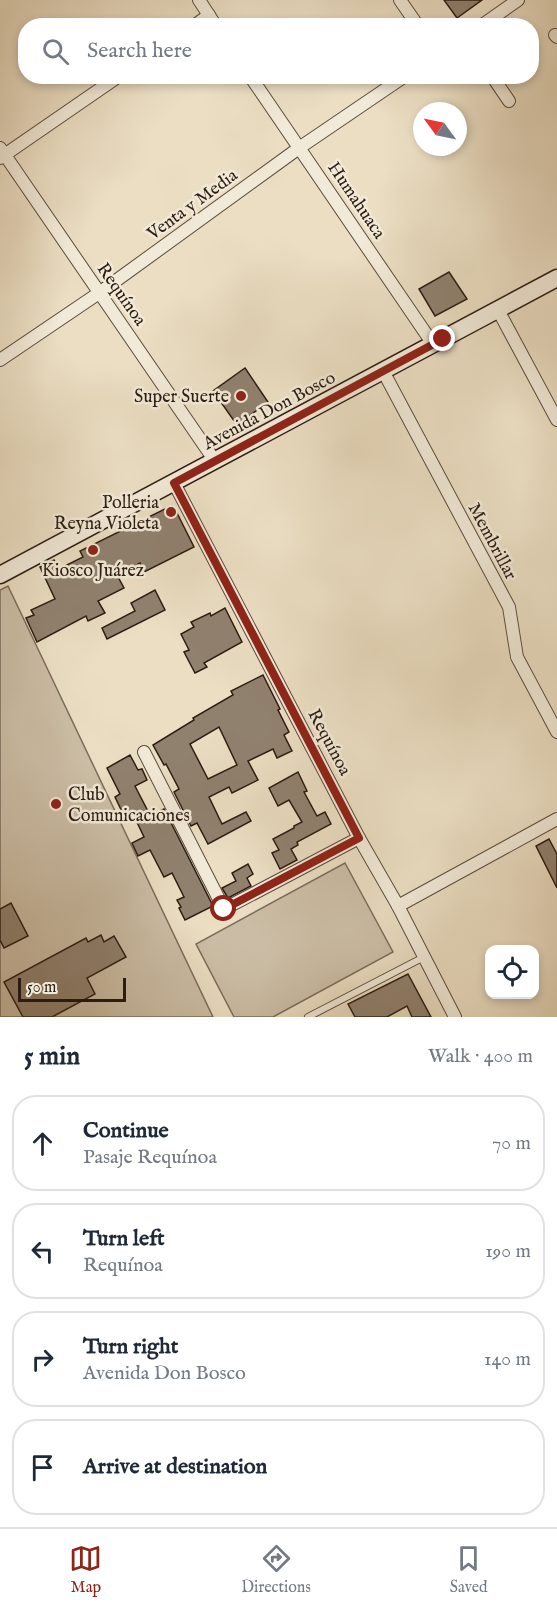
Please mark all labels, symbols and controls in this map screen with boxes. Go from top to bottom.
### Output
search box [18,18,539,84]
icon: search [39,35,72,68]
text: Search here [87,37,192,65]
north arrow [413,102,467,156]
street label: Humahuaca [322,158,390,244]
street label: Venta y Media [142,164,243,246]
street label: Requínoa [91,259,151,331]
route end [429,325,455,351]
street label: Avenida Don Bosco [199,367,340,456]
place label: Super Suerte [134,386,229,409]
marker: Super Suerte [234,389,248,403]
place label: Polleria Reyna Violeta [54,492,159,536]
street label: Membrillar [462,499,522,585]
marker: Polleria Reyna Violeta [164,505,178,519]
marker: Kiosco Juárez [86,543,100,557]
place label: Kiosco Juárez [42,560,144,583]
street label: Requínoa [302,706,356,780]
place label: Club Comunicaciones [68,784,190,828]
marker: Club Comunicaciones [49,797,63,811]
route start [210,895,236,921]
map controls [485,945,539,999]
button: locate [485,945,539,999]
scale bar [18,975,126,1002]
text: 50 m [27,978,56,998]
text: 5 min [24,1040,80,1073]
text: Walk · 400 m [428,1044,533,1069]
text: Continue [83,1117,169,1145]
icon: ahead [26,1127,59,1160]
text: 70 m [492,1131,531,1156]
text: Pasaje Requínoa [83,1145,217,1170]
text: Turn left [83,1225,165,1253]
icon: left [26,1235,59,1268]
text: 190 m [485,1239,531,1264]
text: Requínoa [83,1253,163,1278]
text: Turn right [83,1333,178,1361]
icon: right [26,1343,59,1376]
text: 140 m [484,1347,531,1372]
text: Avenida Don Bosco [83,1361,246,1386]
icon: arrive [26,1451,59,1484]
text: Arrive at destination [83,1453,267,1481]
tab: Map [69,1542,102,1598]
tab: Directions [241,1542,311,1598]
tab: Saved [450,1542,488,1598]

